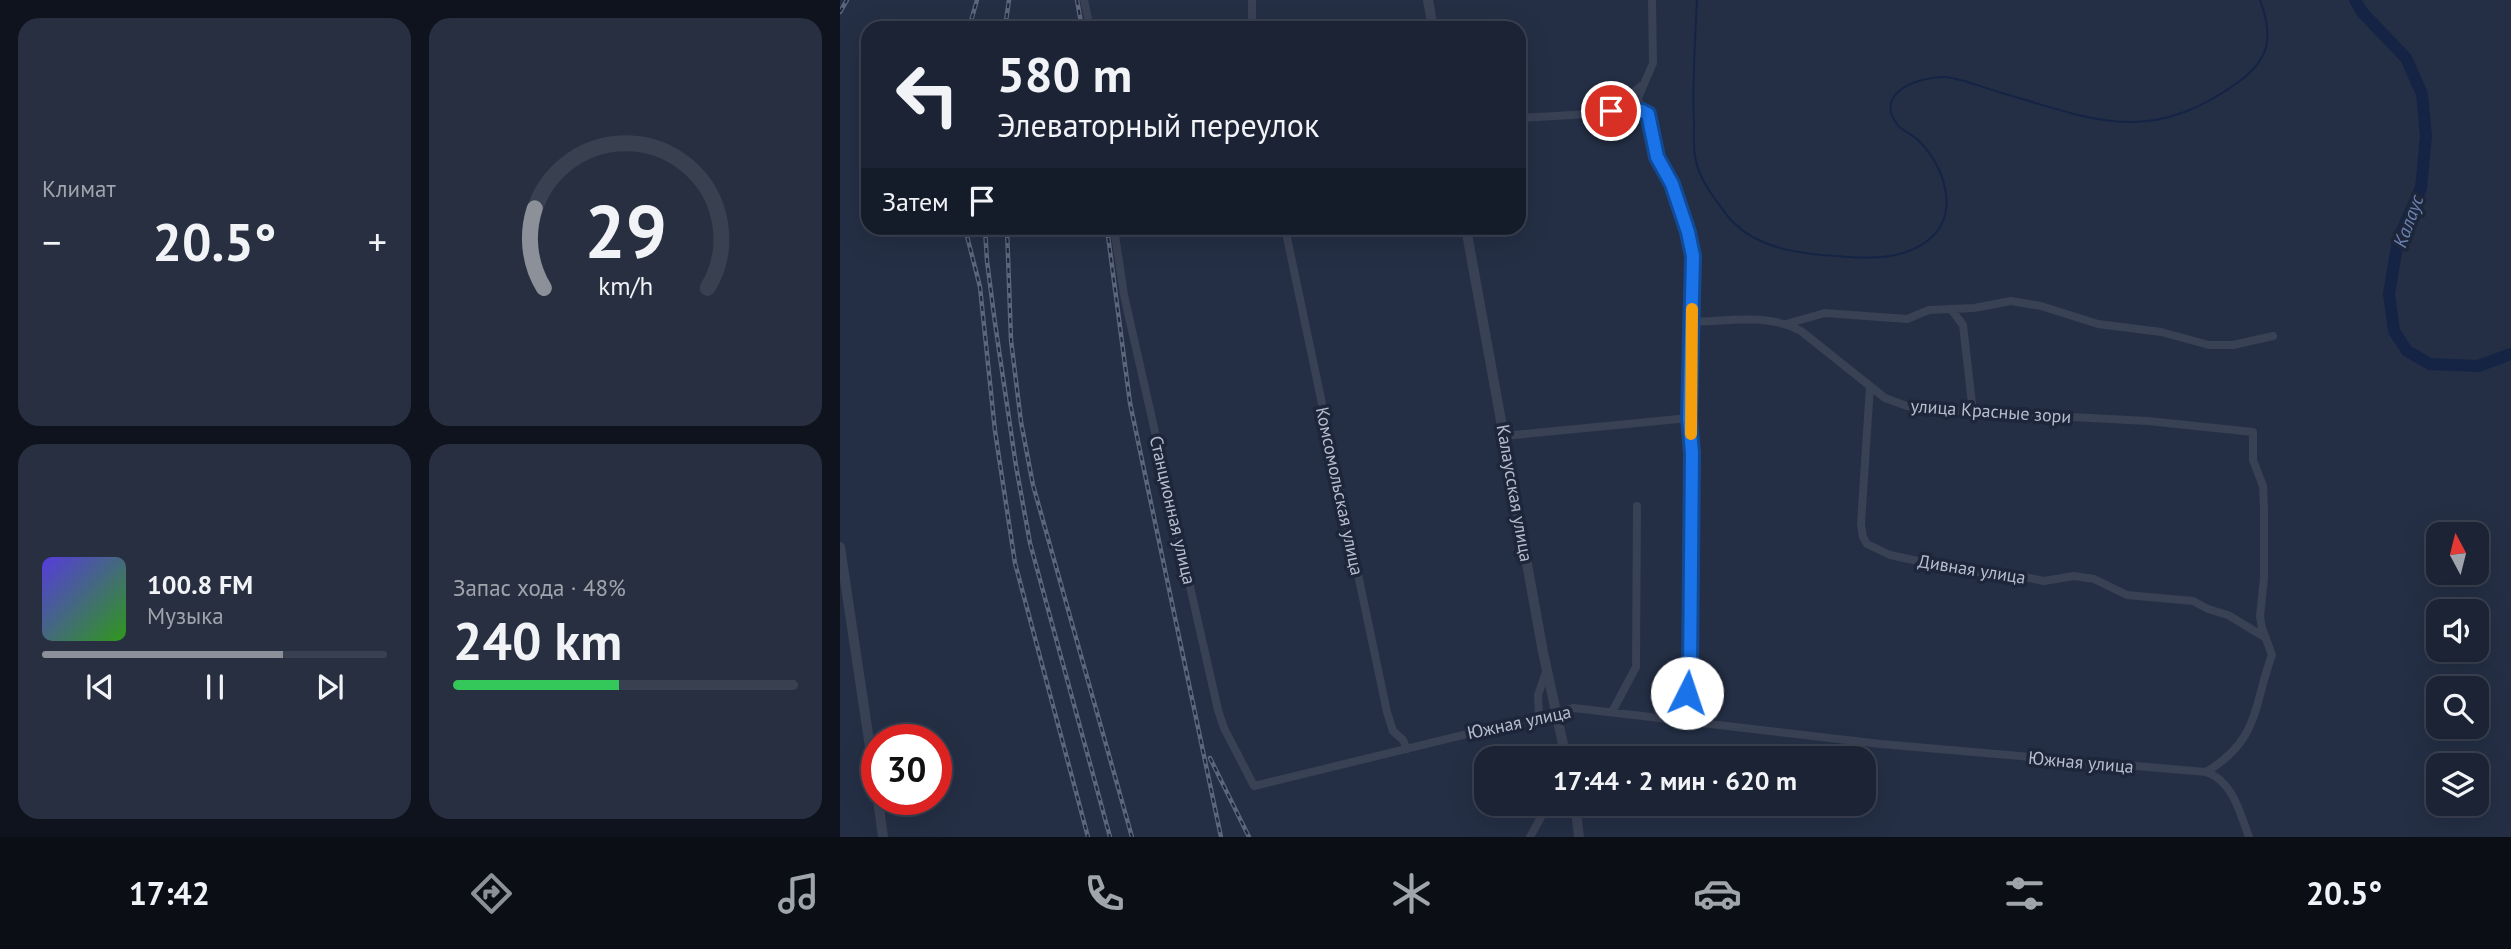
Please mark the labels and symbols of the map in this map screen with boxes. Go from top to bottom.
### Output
pin [1581,81,1641,141]
water label: Калаус [2387,190,2429,251]
street label: улица Красные зори [1910,394,2072,428]
street label: Комсомольская улица [1311,405,1369,577]
street label: Калаусская улица [1492,423,1538,563]
street label: Станционная улица [1145,433,1201,587]
north arrow [2426,522,2488,584]
street label: Дивная улица [1917,549,2027,589]
position arrow [1650,656,1724,730]
street label: Южная улица [1465,700,1573,744]
speed limit sign: 30 [861,724,952,815]
street label: Южная улица [2027,746,2135,778]

